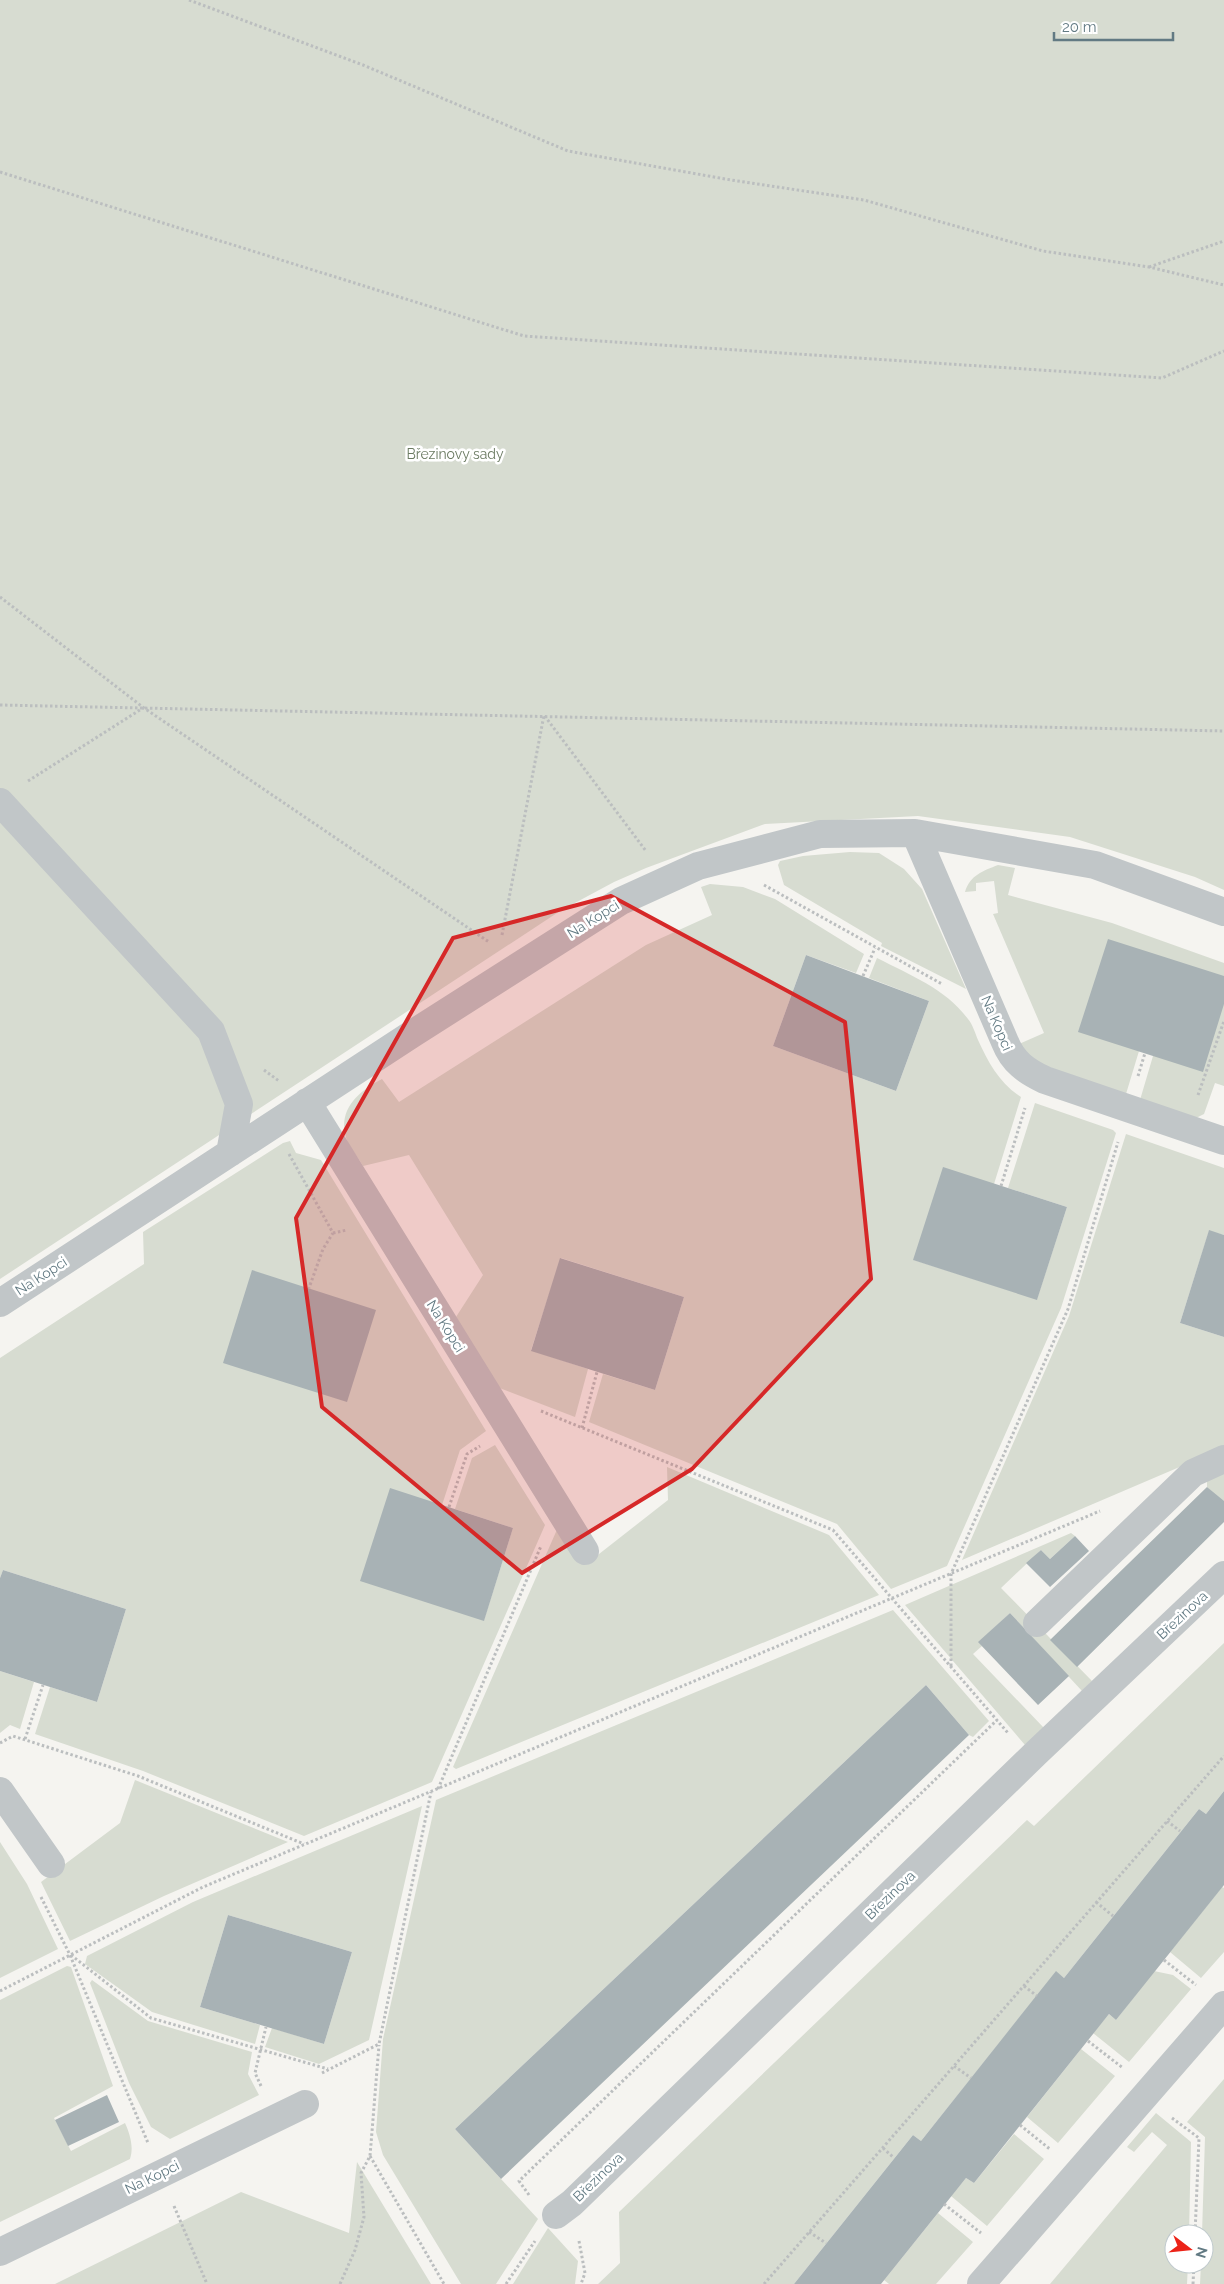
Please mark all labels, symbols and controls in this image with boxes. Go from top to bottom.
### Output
scale bar [1054,10,1173,42]
text: 20 m [1062,18,1097,36]
park label: Březinovy sady [406,446,504,462]
street label: Na Kopci [564,897,622,941]
street label: Na Kopci [978,993,1016,1053]
street label: Na Kopci [12,1253,70,1299]
street label: Na Kopci [424,1297,468,1355]
street label: Březinova [1153,1588,1211,1642]
street label: Březinova [862,1867,918,1923]
street label: Březinova [570,2149,626,2205]
street label: Na Kopci [122,2157,182,2197]
north arrow [1164,2224,1214,2274]
text: N [1192,2245,1211,2260]

